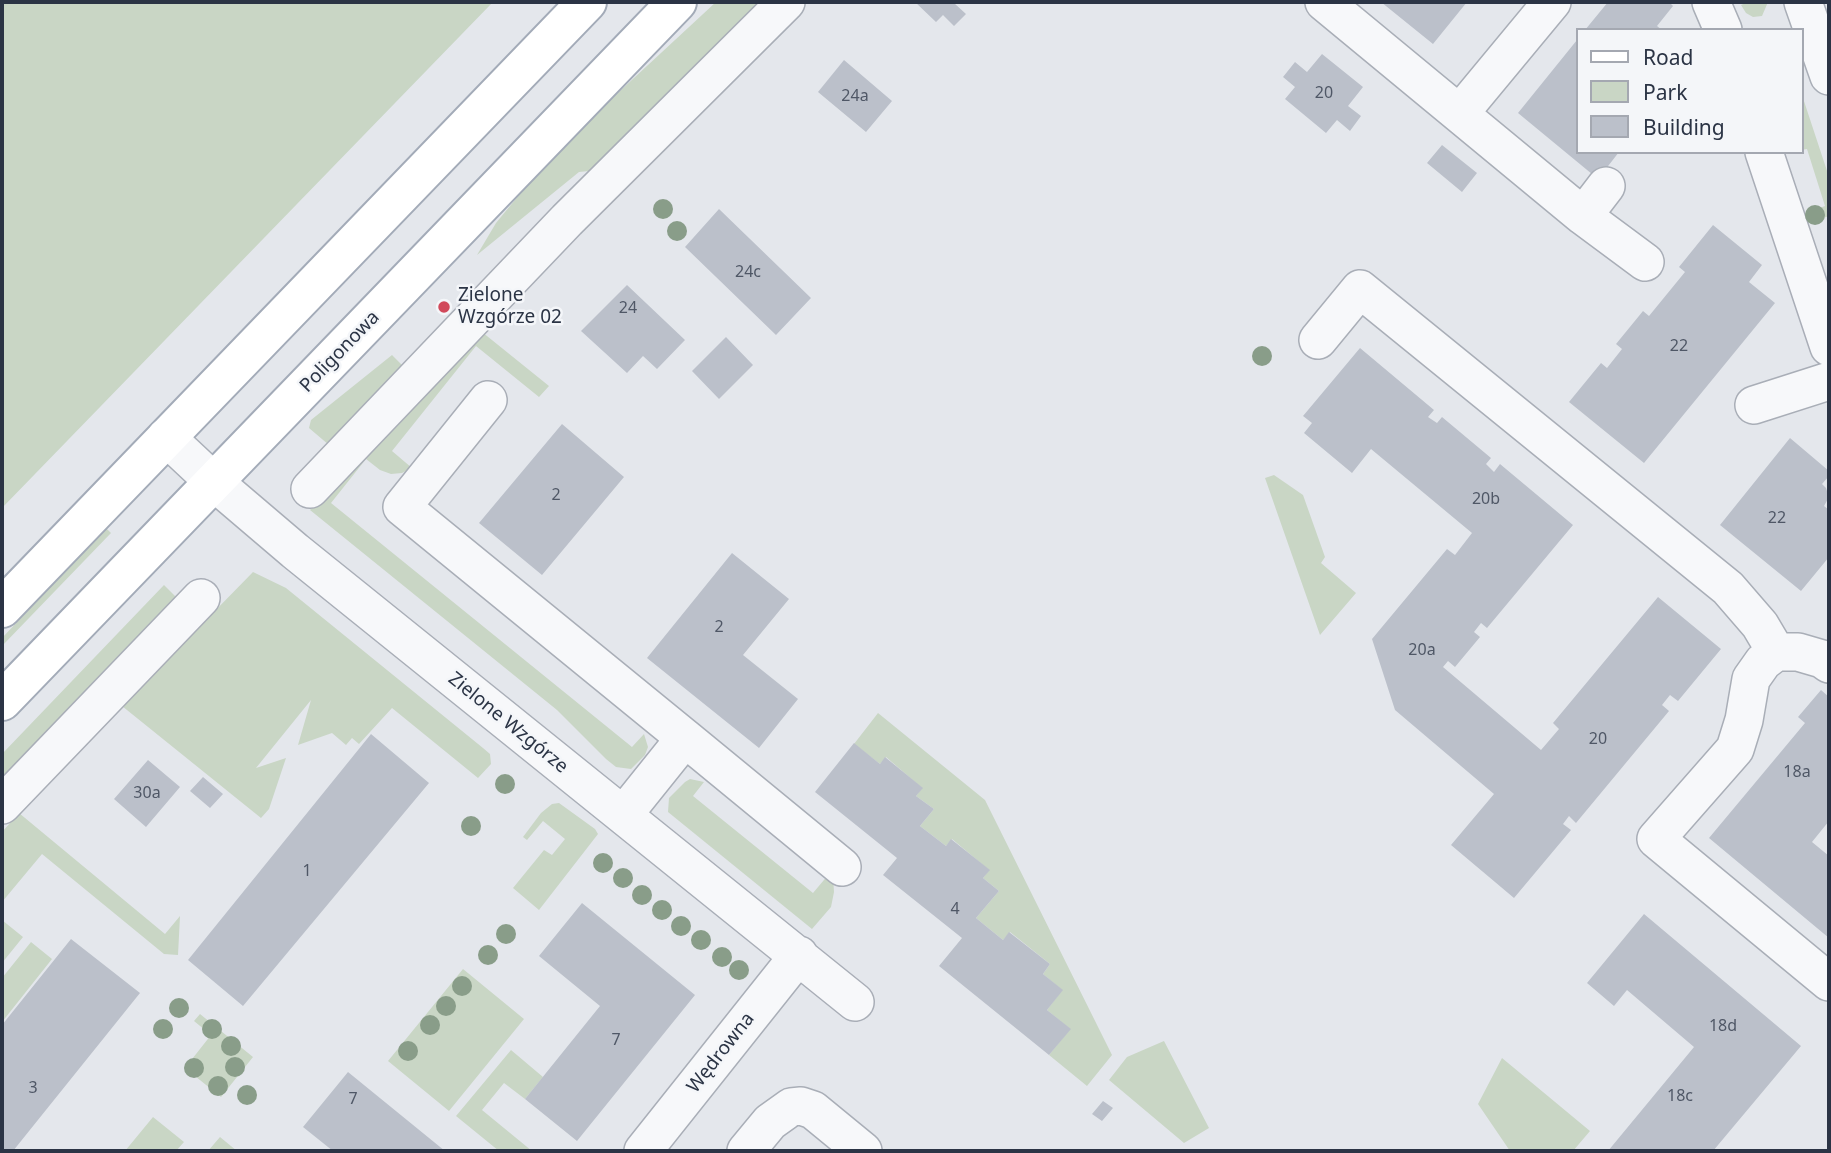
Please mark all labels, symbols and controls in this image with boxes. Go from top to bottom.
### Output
legend [1576,28,1803,154]
text: Road [1643,43,1693,71]
text: Park [1643,78,1687,106]
house number: 20 [1315,83,1333,103]
house number: 24a [841,86,869,106]
text: Building [1643,113,1725,141]
house number: 24c [735,262,761,282]
place label: Zielone Wzgórze 02 [458,285,562,329]
house number: 24 [619,298,637,318]
marker: Zielone Wzgórze 02 [436,299,452,315]
street label: Poligonowa [296,307,384,397]
house number: 22 [1670,336,1688,356]
house number: 2 [551,485,561,505]
house number: 20b [1472,489,1500,509]
house number: 22 [1768,508,1786,528]
house number: 2 [714,617,724,637]
house number: 20a [1408,640,1436,660]
street label: Zielone Wzgórze [443,668,573,778]
house number: 20 [1589,729,1607,749]
house number: 18a [1783,762,1811,782]
house number: 30a [133,783,161,803]
house number: 1 [302,861,312,881]
house number: 4 [950,899,960,919]
street label: Wędrowna [683,1008,759,1098]
house number: 18d [1709,1016,1737,1036]
house number: 7 [611,1030,621,1050]
house number: 3 [28,1078,38,1098]
house number: 18c [1667,1086,1693,1106]
house number: 7 [348,1089,358,1109]

